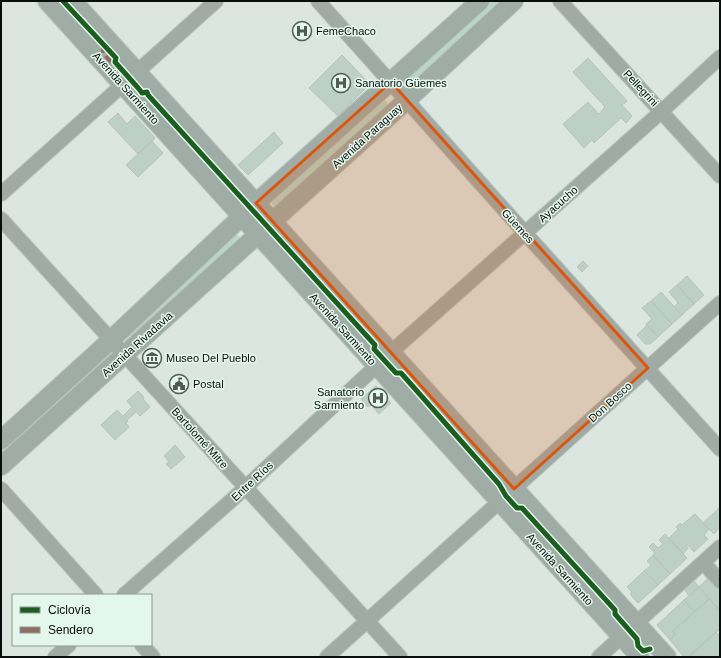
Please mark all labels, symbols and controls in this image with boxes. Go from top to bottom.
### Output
hospital icon: FemeChaco [291,20,313,42]
place label: FemeChaco [316,25,376,37]
street label: Avenida Sarmiento [91,50,161,126]
street label: Pellegrini [621,67,661,109]
hospital icon: Sanatorio Güemes [330,72,352,94]
place label: Sanatorio Güemes [355,77,447,89]
street label: Avenida Paraguay [330,101,405,170]
street label: Ayacucho [536,183,580,225]
street label: Güemes [500,207,537,246]
street label: Avenida Sarmiento [308,291,378,367]
street label: Avenida Rivadavia [99,309,175,379]
museum icon: Museo Del Pueblo [141,347,163,369]
place label: Museo Del Pueblo [166,352,256,364]
public building icon: Postal [168,373,190,395]
place label: Postal [193,378,224,390]
street label: Don Bosco [586,380,634,424]
place label: Sanatorio Sarmiento [314,386,364,411]
hospital icon: Sanatorio Sarmiento [367,387,389,409]
street label: Bartolomé Mitre [170,405,230,471]
street label: Entre Ríos [229,459,275,503]
street label: Avenida Sarmiento [525,531,595,607]
legend [12,594,152,646]
text: Ciclovía [48,603,91,617]
text: Sendero [48,623,94,637]

